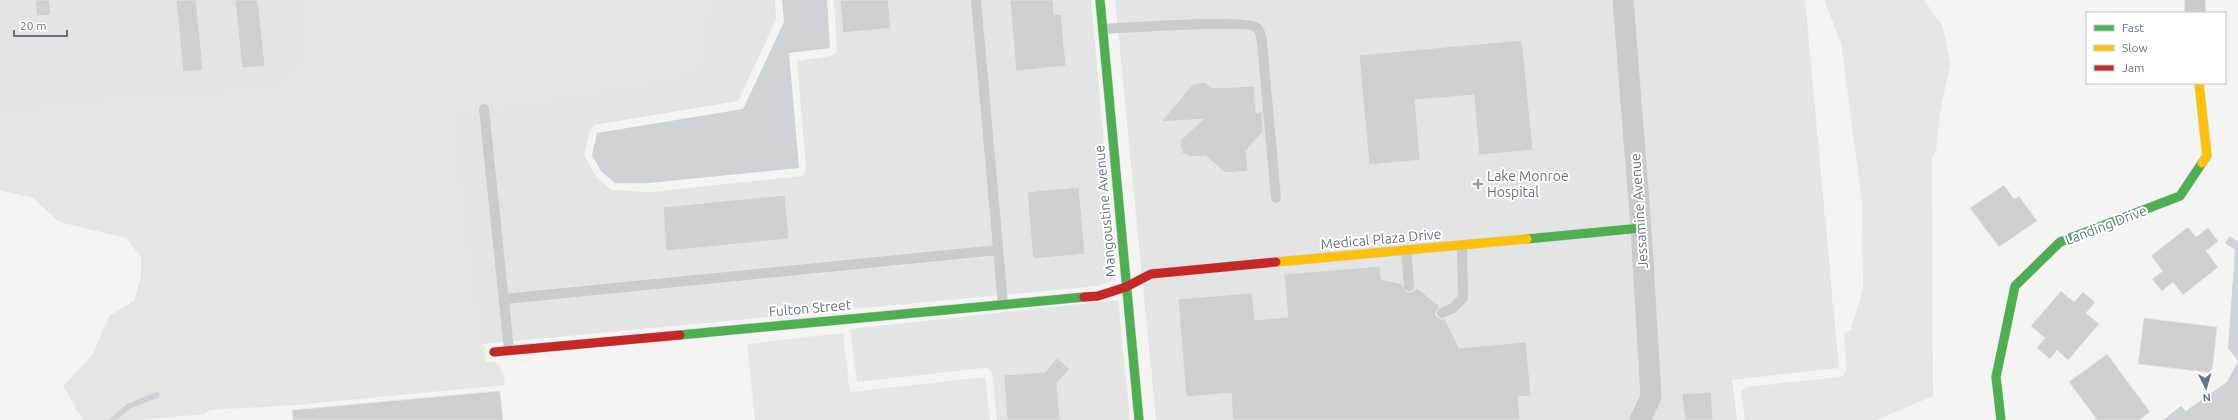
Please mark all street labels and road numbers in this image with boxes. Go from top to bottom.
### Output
street label: Mangoustine Avenue [1091,144,1119,278]
street label: Jessamine Avenue [1627,153,1651,269]
street label: Landing Drive [2063,202,2149,248]
street label: Medical Plaza Drive [1320,226,1442,252]
street label: Fulton Street [768,296,852,320]

